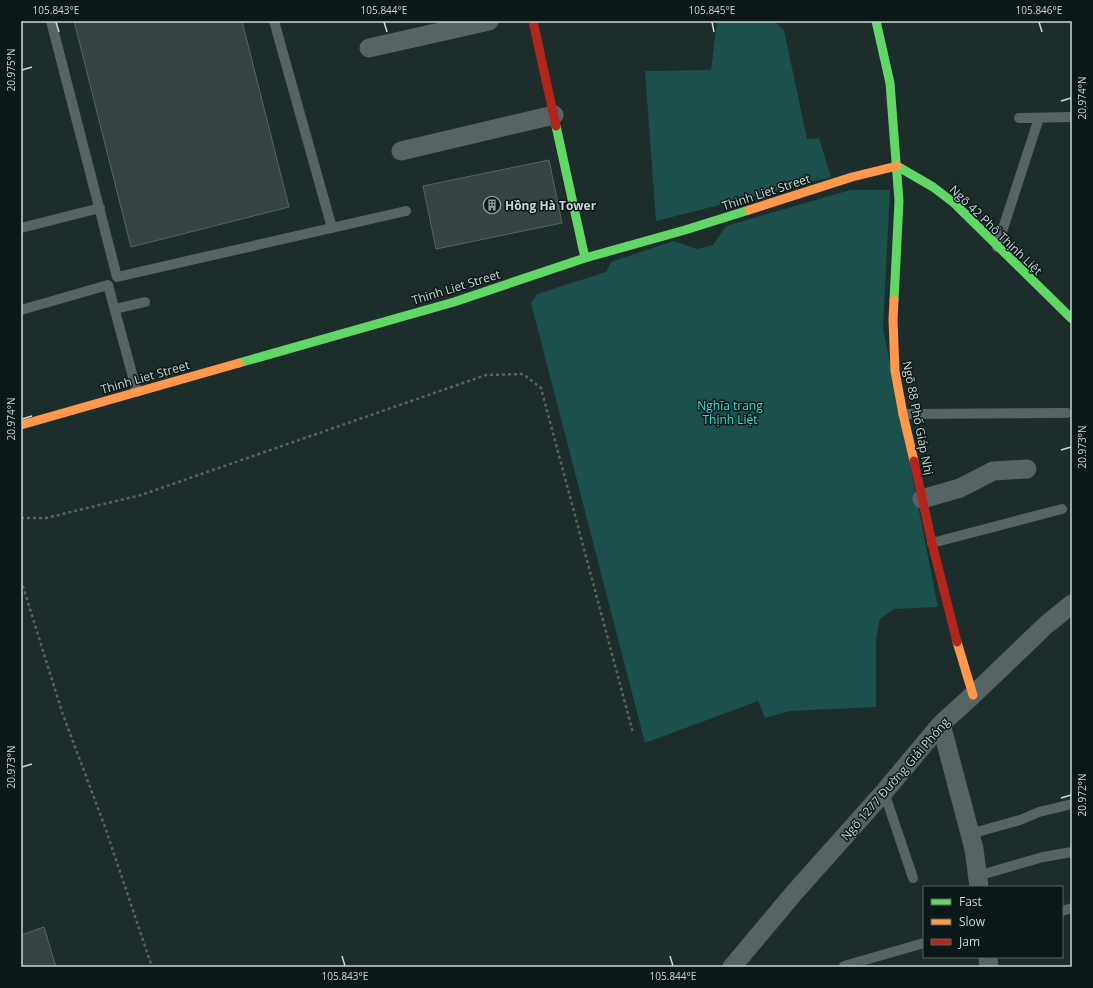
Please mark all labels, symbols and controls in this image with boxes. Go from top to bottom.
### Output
text: 105.843°E [33,3,79,17]
text: 105.844°E [361,3,407,17]
text: 105.845°E [689,3,735,17]
text: 105.846°E [1016,3,1062,17]
text: 20.975°N [4,48,18,92]
text: 20.974°N [1075,76,1089,120]
street label: Thinh Liet Street [720,170,812,214]
street label: Ngõ 42 Phố Thịnh Liệt [946,181,1046,279]
building icon: Hồng Hà Tower [482,195,502,215]
place label: Hồng Hà Tower [505,197,597,214]
street label: Thinh Liet Street [410,265,502,309]
street label: Thinh Liet Street [99,356,191,398]
street label: Ngõ 88 Phố Giáp Nhị [899,359,937,477]
text: 20.974°N [4,397,18,441]
park label: Nghĩa trang Thịnh Liệt [697,397,763,428]
text: 20.973°N [1075,425,1089,469]
street label: Ngõ 1277 Đường Giải Phóng [837,714,953,844]
text: 20.973°N [4,745,18,789]
text: 20.972°N [1075,773,1089,817]
legend [923,886,1063,958]
text: Fast [959,893,982,910]
text: Slow [959,913,986,930]
text: Jam [958,933,980,950]
text: 105.843°E [322,969,368,983]
text: 105.844°E [650,969,696,983]

